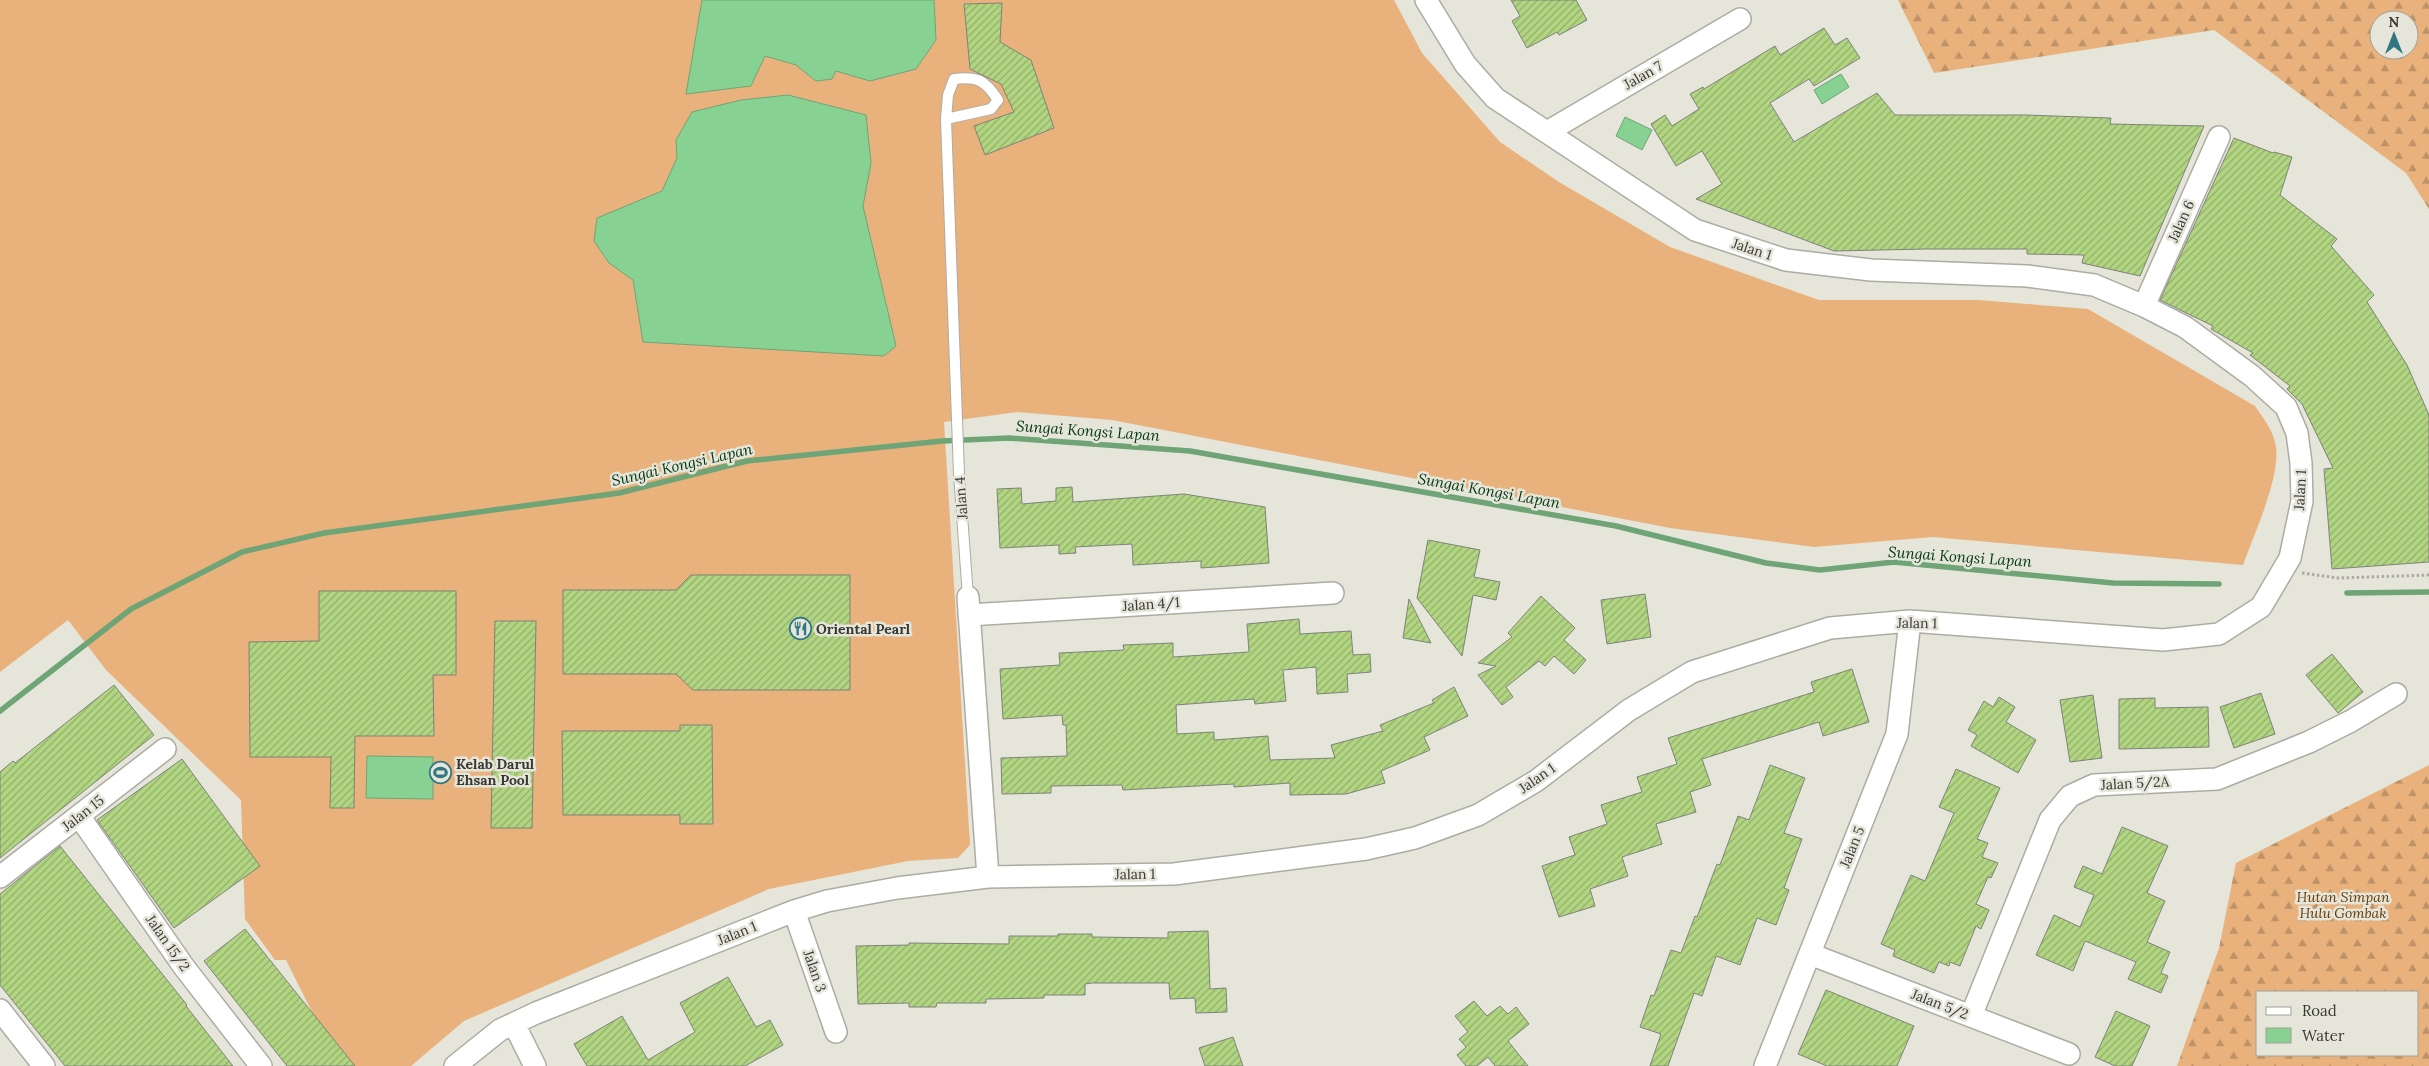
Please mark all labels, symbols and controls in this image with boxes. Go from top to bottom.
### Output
north arrow [2369,10,2419,60]
text: N [2389,13,2400,31]
street label: Jalan 7 [1619,56,1666,94]
street label: Jalan 6 [2164,197,2198,245]
street label: Jalan 1 [1729,234,1774,264]
water label: Sungai Kongsi Lapan [1016,416,1161,445]
water label: Sungai Kongsi Lapan [610,439,755,490]
water label: Sungai Kongsi Lapan [1417,469,1562,512]
street label: Jalan 1 [2290,469,2310,512]
street label: Jalan 4 [950,476,972,521]
water label: Sungai Kongsi Lapan [1888,542,2033,571]
street label: Jalan 4/1 [1121,593,1180,615]
street label: Jalan 1 [1896,614,1937,632]
restaurant icon: Oriental Pearl [788,617,812,641]
place label: Oriental Pearl [816,620,911,638]
place label: Kelab Darul Ehsan Pool [456,755,535,789]
street label: Jalan 1 [1514,759,1559,798]
sports icon: Kelab Darul Ehsan Pool [428,760,452,784]
street label: Jalan 5/2A [2099,772,2170,794]
street label: Jalan 15 [58,791,108,836]
street label: Jalan 5 [1835,824,1868,871]
street label: Jalan 1 [1114,865,1155,883]
park label: Hutan Simpan Hulu Gombak [2296,888,2390,922]
street label: Jalan 15/2 [141,910,194,975]
street label: Jalan 1 [714,917,759,949]
street label: Jalan 3 [799,947,831,995]
street label: Jalan 5/2 [1908,985,1971,1023]
legend [2256,991,2419,1056]
text: Road [2302,1001,2337,1020]
text: Water [2302,1026,2345,1045]

